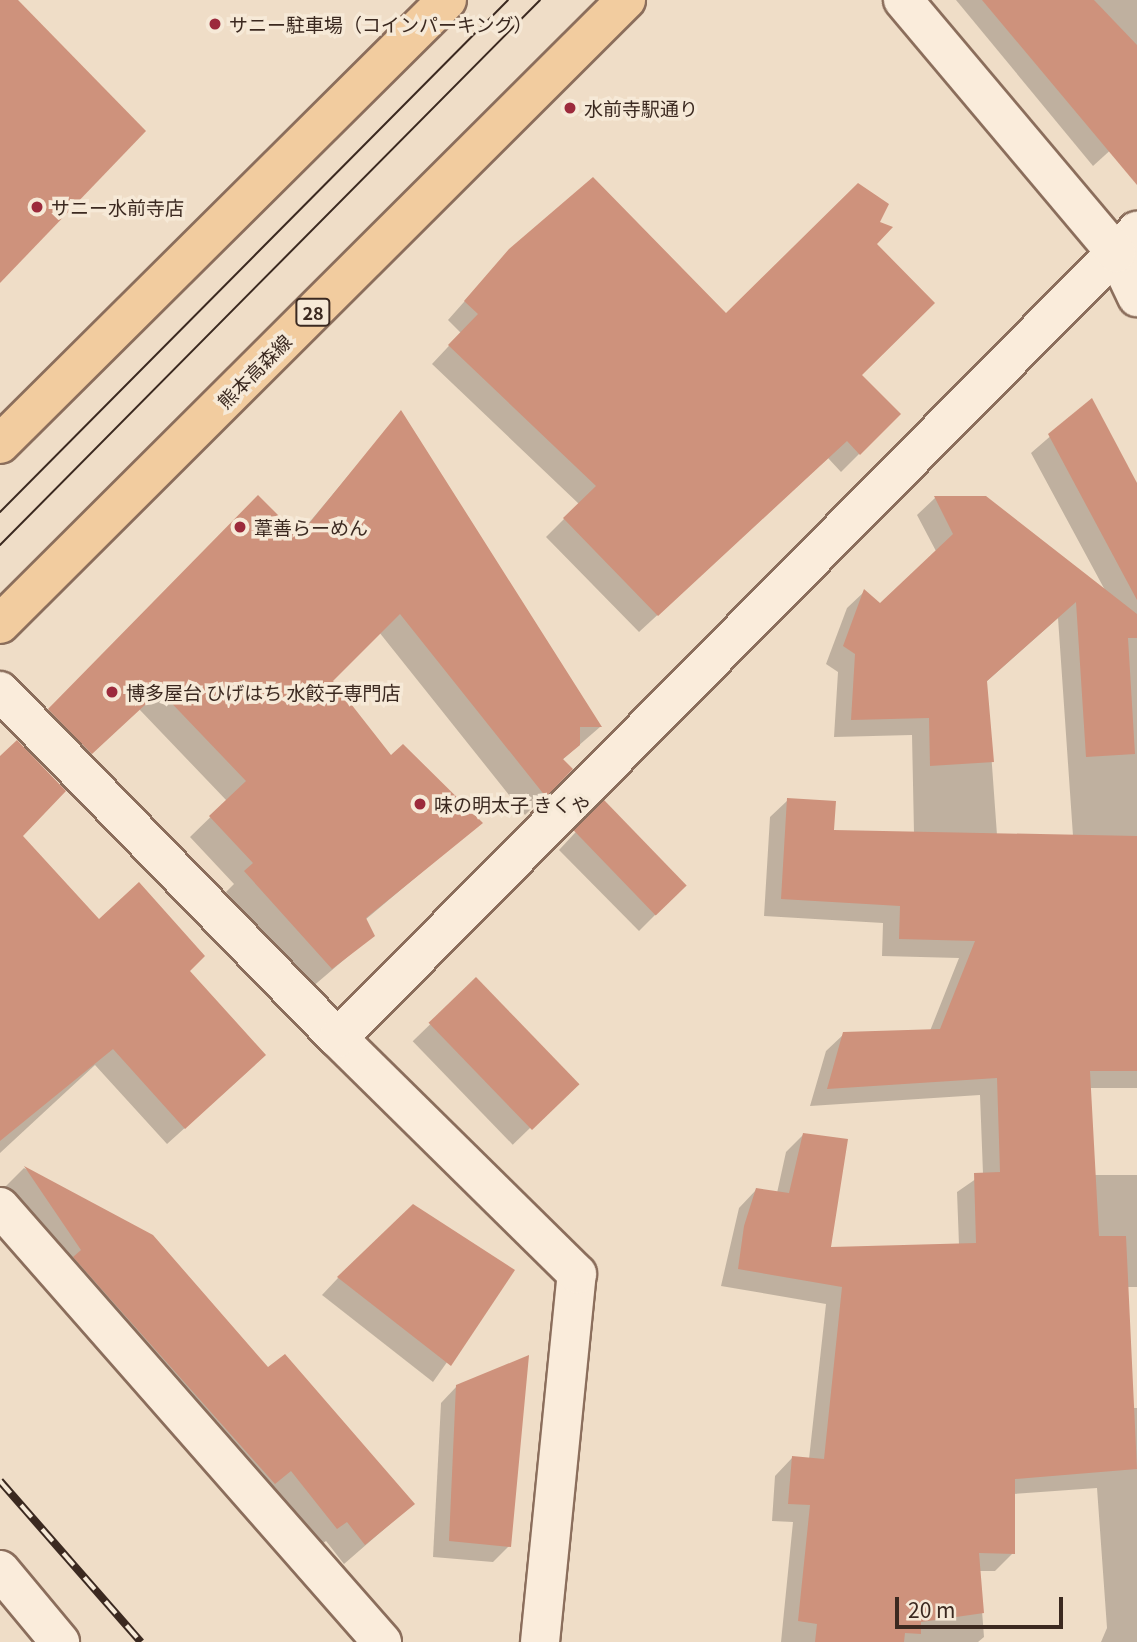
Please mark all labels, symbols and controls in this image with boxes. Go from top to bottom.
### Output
place label: サニー駐車場（コインパーキング） [229,13,533,35]
marker: サニー駐車場（コインパーキング） [207,16,223,32]
place label: 水前寺駅通り [584,97,698,119]
marker: 水前寺駅通り [562,100,578,116]
place label: サニー水前寺店 [51,196,184,218]
marker: サニー水前寺店 [29,199,45,215]
road number: 28 [294,298,332,326]
street label: 熊本高森線 [212,329,296,413]
place label: 葦善らーめん [254,516,368,538]
marker: 葦善らーめん [232,519,248,535]
place label: 博多屋台 ひげはち 水餃子専門店 [126,681,401,703]
marker: 博多屋台 ひげはち 水餃子専門店 [104,684,120,700]
place label: 味の明太子 きくや [434,793,590,815]
marker: 味の明太子 きくや [412,796,428,812]
scale bar [899,1582,1067,1626]
text: 20 m [908,1594,955,1624]

